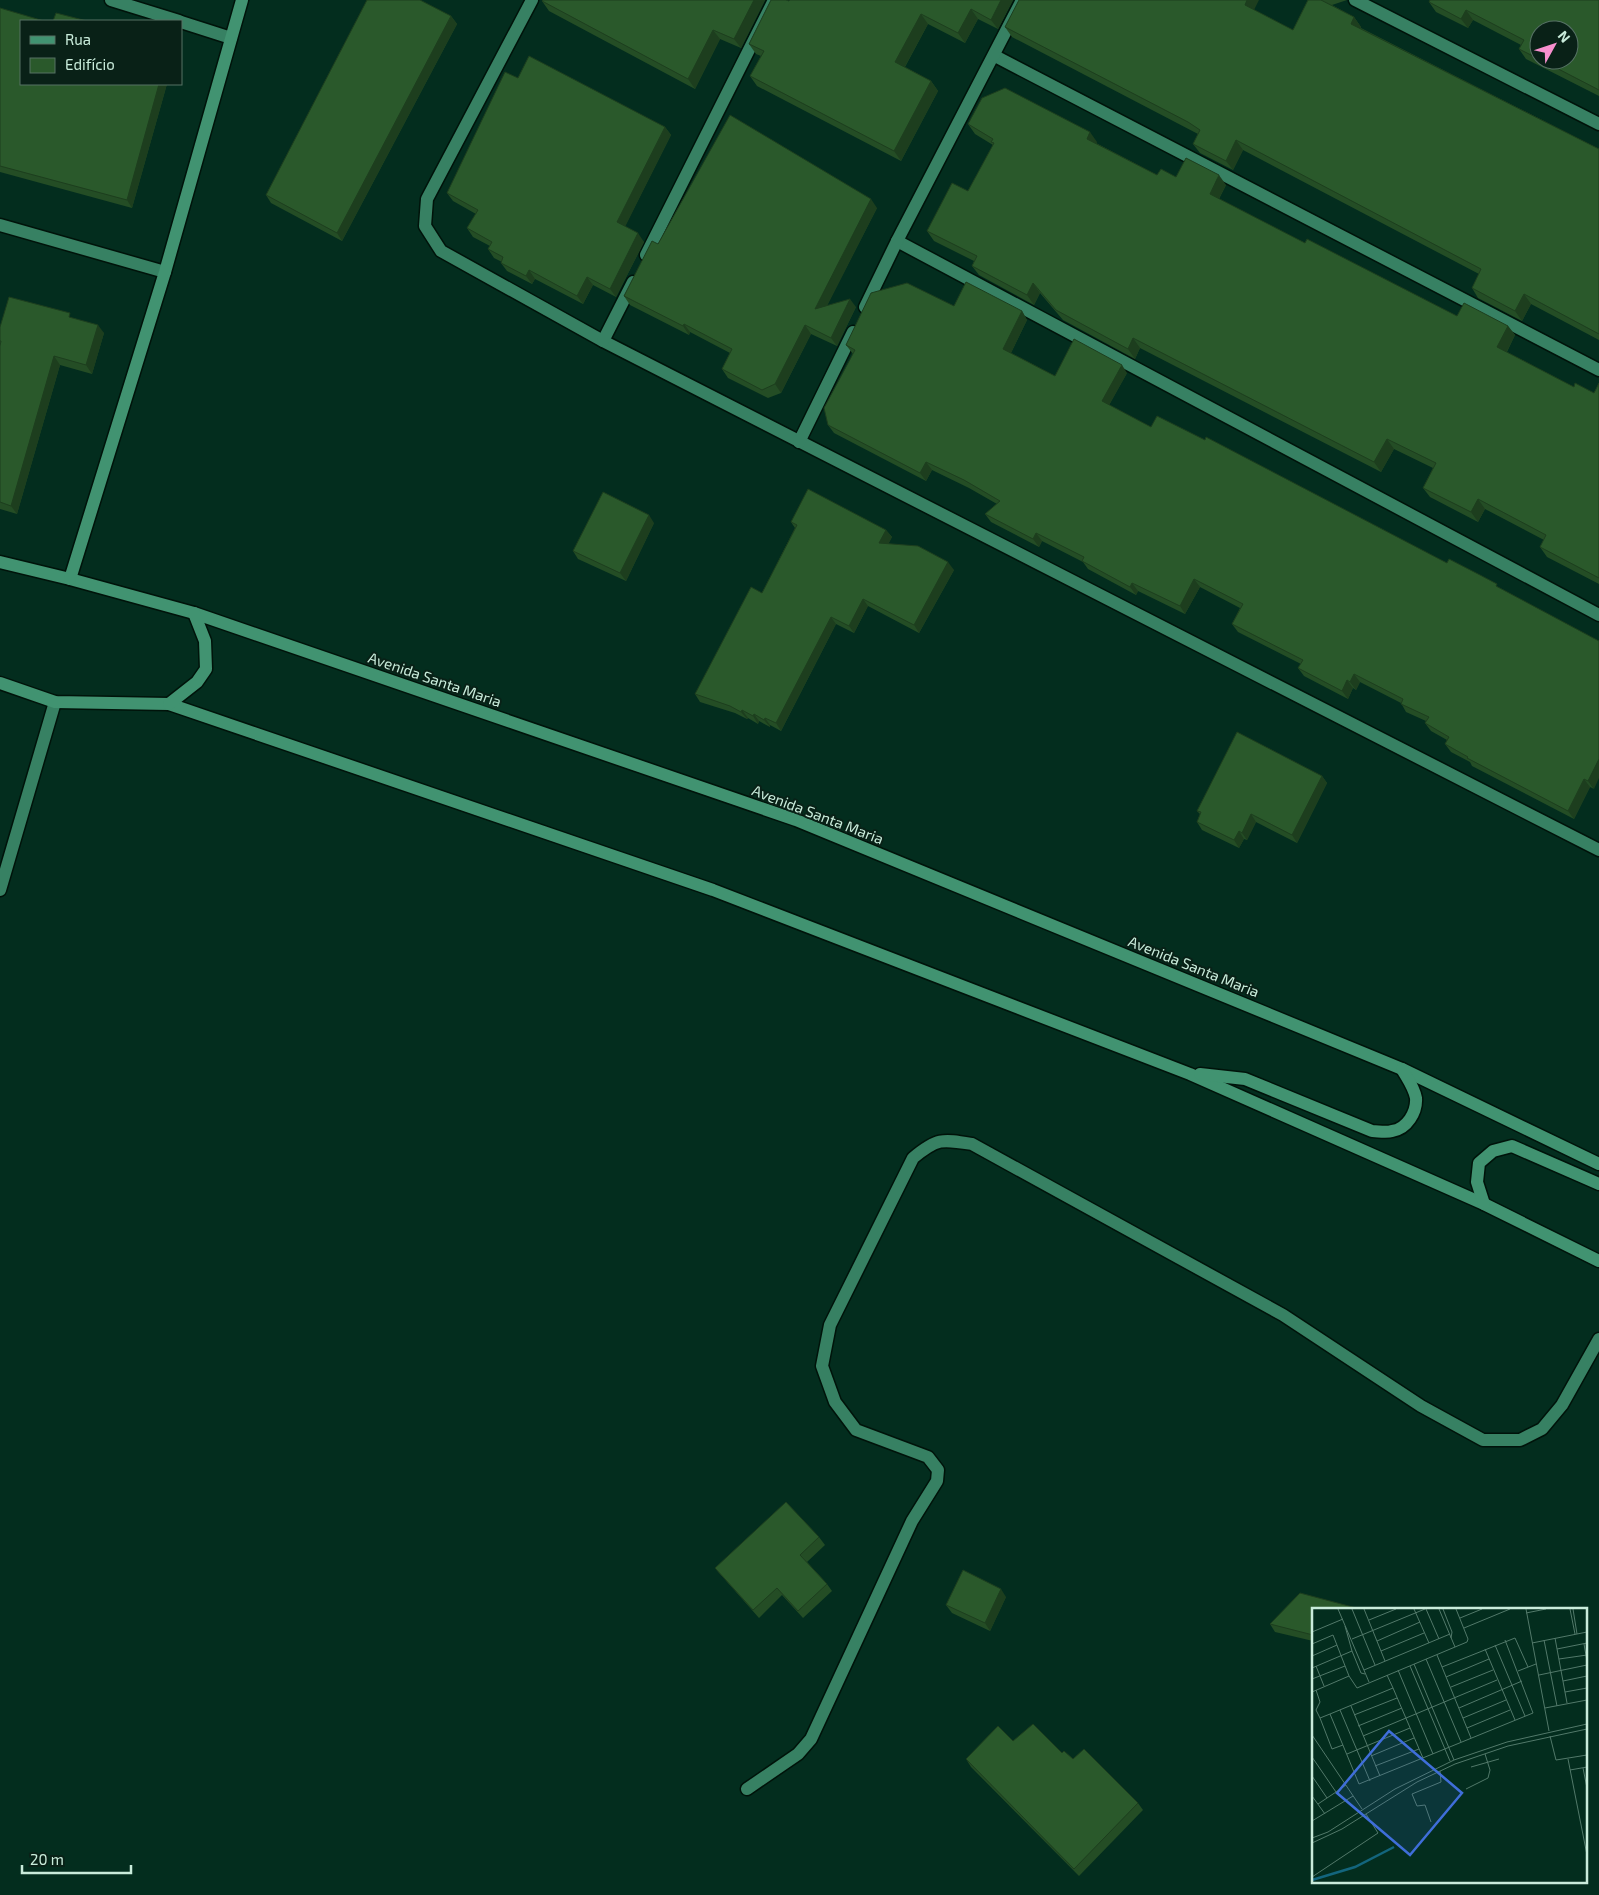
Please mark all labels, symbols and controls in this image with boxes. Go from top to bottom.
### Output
legend [20,20,182,85]
north arrow [1529,20,1579,70]
text: N [1555,27,1574,46]
text: Rua [65,30,91,48]
text: Edifício [65,55,115,73]
street label: Avenida Santa Maria [366,648,504,710]
street label: Avenida Santa Maria [750,781,886,847]
street label: Avenida Santa Maria [1126,932,1262,1000]
inset map [1312,1608,1586,1882]
scale bar [22,1842,131,1874]
text: 20 m [30,1850,64,1868]

